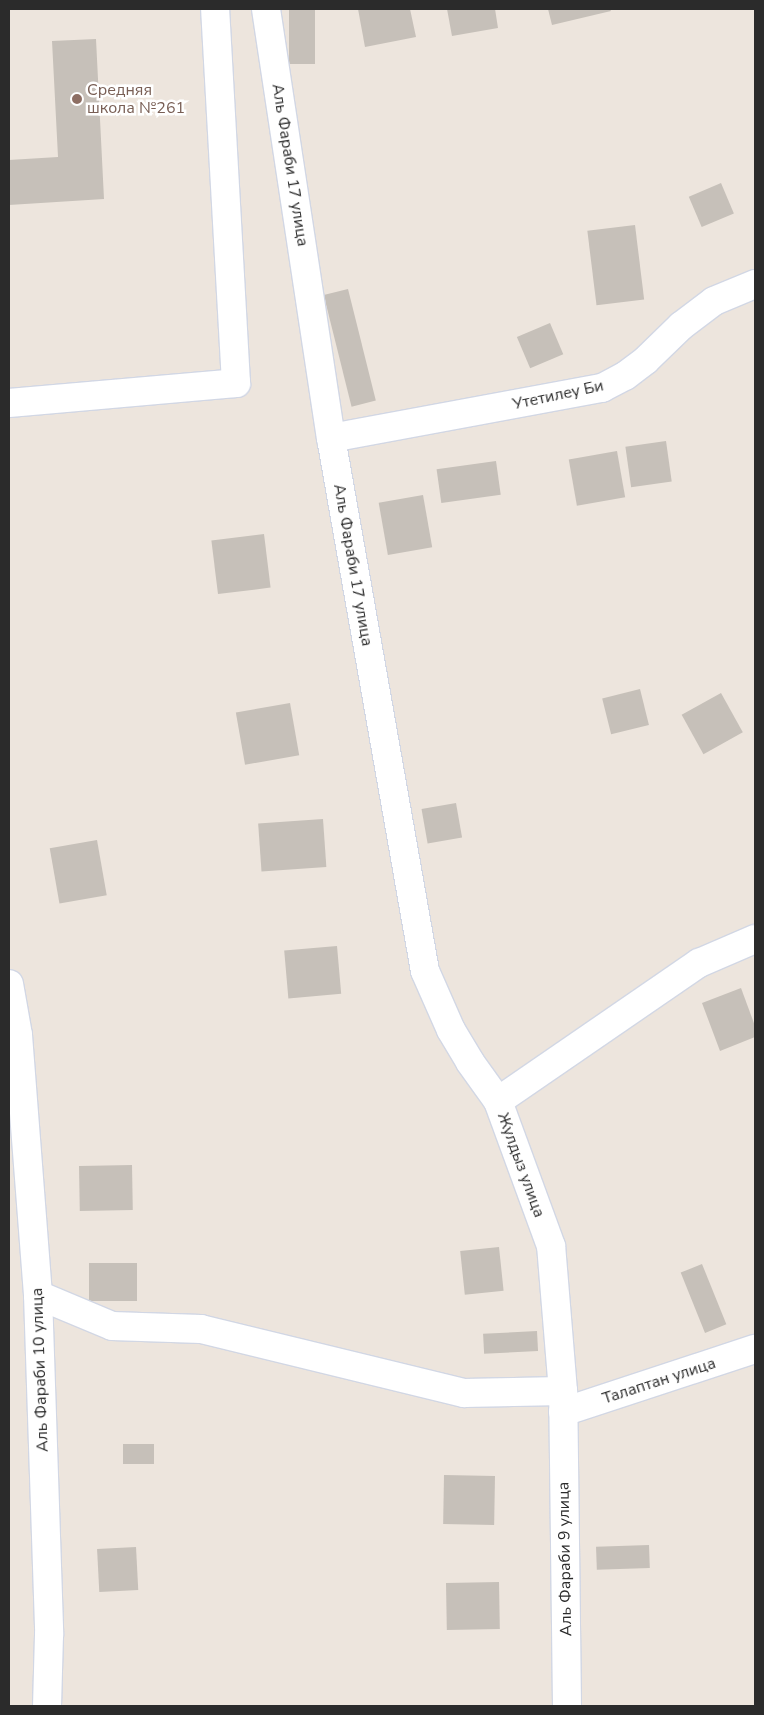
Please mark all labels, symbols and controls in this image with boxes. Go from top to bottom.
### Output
place label: Средняя школа №261 [87,80,185,118]
street label: Аль Фараби 17 улица [268,82,312,248]
marker: Средняя школа №261 [71,93,83,105]
street label: Утетилеу Би [511,376,605,414]
street label: Аль Фараби 17 улица [329,482,377,648]
street label: Жулдыз улица [493,1110,549,1220]
street label: Аль Фараби 10 улица [28,1288,52,1452]
street label: Талаптан улица [600,1354,718,1408]
street label: Аль Фараби 9 улица [554,1482,576,1636]

